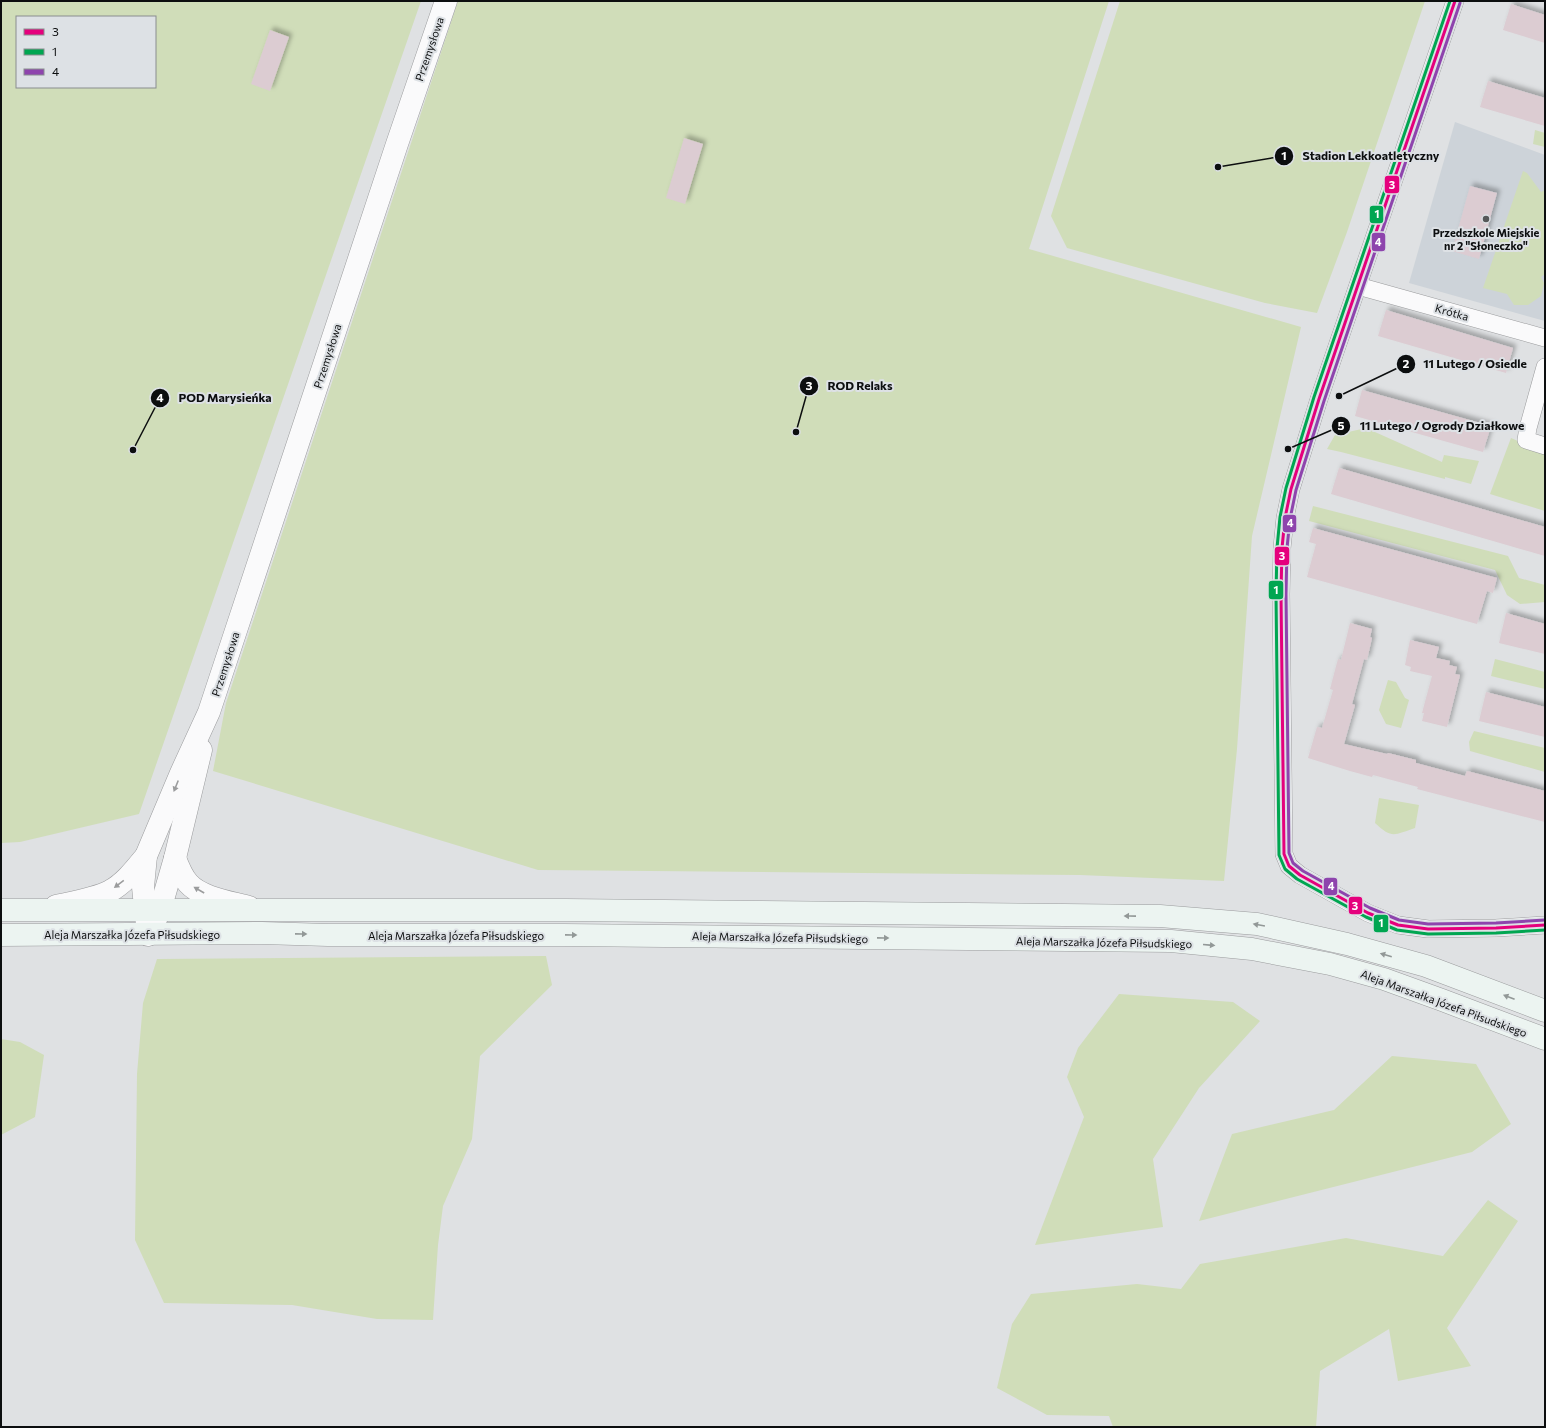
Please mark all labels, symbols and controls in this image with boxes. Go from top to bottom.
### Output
street label: Przemysłowa [412,15,446,83]
legend [16,16,156,88]
text: 3 [52,24,59,38]
text: 1 [52,44,57,58]
text: 4 [52,64,59,78]
callout: Stadion Lekkoatletyczny [1274,144,1447,168]
text: 1 [1281,148,1287,162]
text: Stadion Lekkoatletyczny [1303,148,1440,162]
line badge: 3 [1384,175,1400,194]
text: 3 [1389,178,1395,191]
line badge: 1 [1369,205,1384,224]
text: 1 [1375,207,1380,220]
marker: Przedszkole Miejskie nr 2 "Słoneczko" [1481,214,1491,224]
place label: Przedszkole Miejskie nr 2 "Słoneczko" [1433,226,1540,252]
line badge: 4 [1371,232,1386,252]
text: 4 [1375,235,1382,248]
street label: Krótka [1434,301,1470,323]
street label: Przemysłowa [310,322,344,390]
callout: 11 Lutego / Osiedle [1396,352,1535,376]
text: 2 [1403,356,1410,370]
text: 11 Lutego / Osiedle [1423,356,1527,370]
callout: ROD Relaks [799,374,900,398]
text: 3 [806,378,813,392]
text: ROD Relaks [827,378,893,392]
callout: POD Marysieńka [150,386,280,410]
text: 4 [156,390,164,404]
text: POD Marysieńka [178,390,272,404]
callout: 11 Lutego / Ogrody Działkowe [1331,414,1532,438]
text: 5 [1338,418,1345,432]
text: 11 Lutego / Ogrody Działkowe [1360,418,1524,432]
line badge: 4 [1282,514,1297,533]
text: 4 [1287,516,1294,529]
line badge: 3 [1274,546,1290,566]
text: 3 [1279,549,1285,562]
line badge: 1 [1268,580,1284,600]
text: 1 [1274,583,1279,596]
street label: Przemysłowa [208,630,242,698]
one-way arrow [172,781,178,793]
line badge: 4 [1323,877,1338,896]
text: 4 [1328,879,1335,892]
one-way arrow [114,880,125,888]
one-way arrow [193,887,205,894]
line badge: 3 [1348,896,1363,915]
text: 3 [1352,899,1358,912]
one-way arrow [1123,913,1136,919]
line badge: 1 [1373,914,1389,933]
text: 1 [1379,916,1384,929]
one-way arrow [1253,922,1265,928]
street label: Aleja Marszałka Józefa Piłsudskiego [44,928,221,942]
street label: Aleja Marszałka Józefa Piłsudskiego [368,929,545,943]
street label: Aleja Marszałka Józefa Piłsudskiego [692,929,869,946]
one-way arrow [295,931,308,937]
one-way arrow [565,932,578,938]
street label: Aleja Marszałka Józefa Piłsudskiego [1016,934,1193,951]
one-way arrow [877,935,890,941]
one-way arrow [1203,941,1215,948]
one-way arrow [1379,952,1391,958]
street label: Aleja Marszałka Józefa Piłsudskiego [1359,967,1529,1040]
one-way arrow [1502,994,1514,1000]

